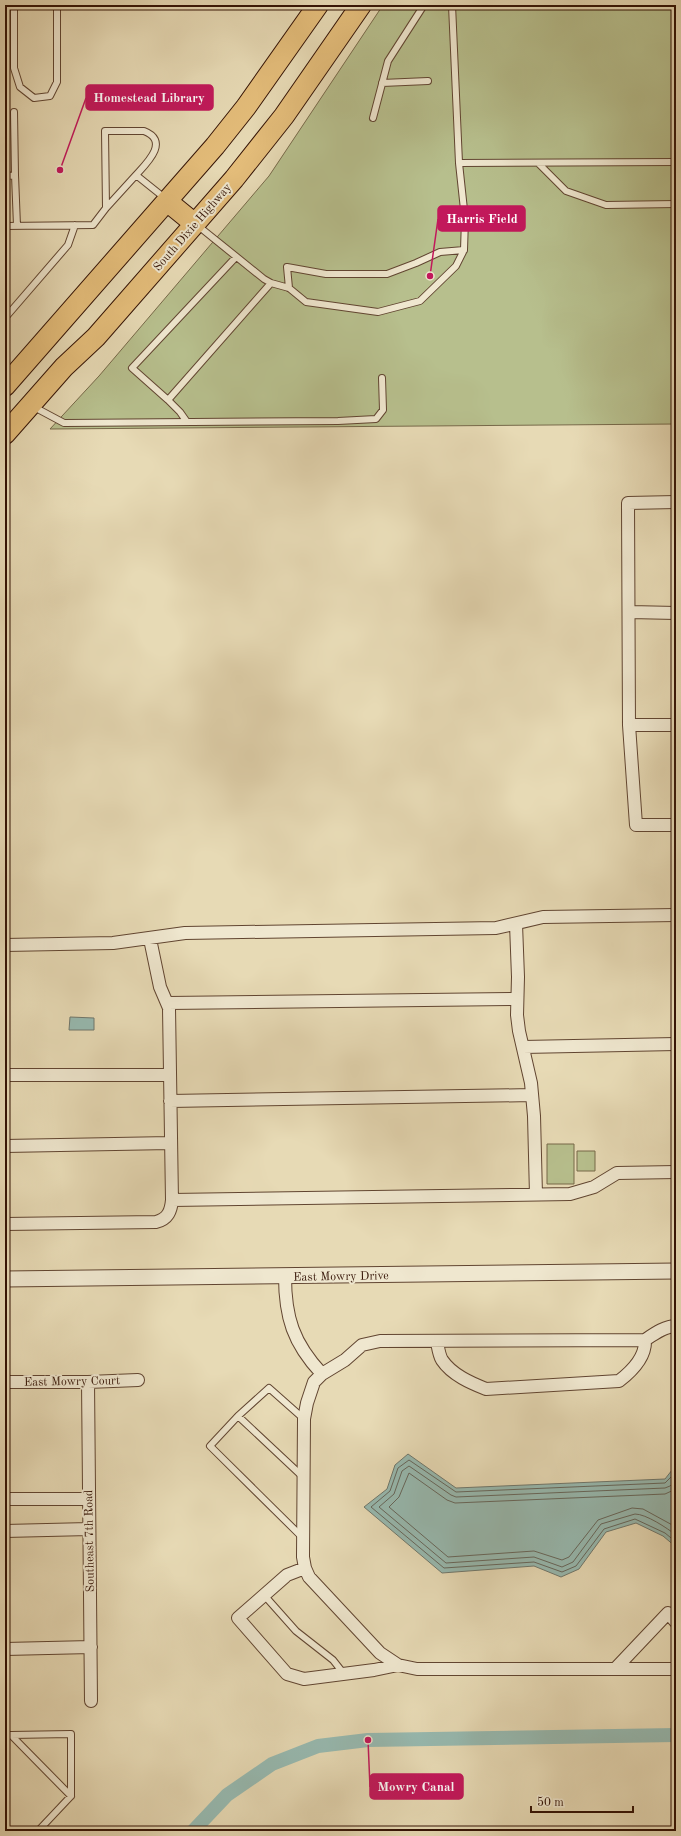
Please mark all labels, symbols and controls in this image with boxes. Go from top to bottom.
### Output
callout: Homestead Library [86,85,213,110]
text: Homestead Library [93,92,205,105]
street label: South Dixie Highway [152,181,234,274]
callout: Harris Field [438,206,525,231]
text: Harris Field [446,213,518,226]
street label: East Mowry Drive [293,1270,389,1284]
street label: East Mowry Court [24,1375,120,1389]
street label: Southeast 7th Road [83,1490,97,1592]
callout: Mowry Canal [370,1774,463,1799]
text: Mowry Canal [377,1781,455,1794]
scale bar [531,1788,633,1814]
text: 50 m [537,1796,564,1809]

